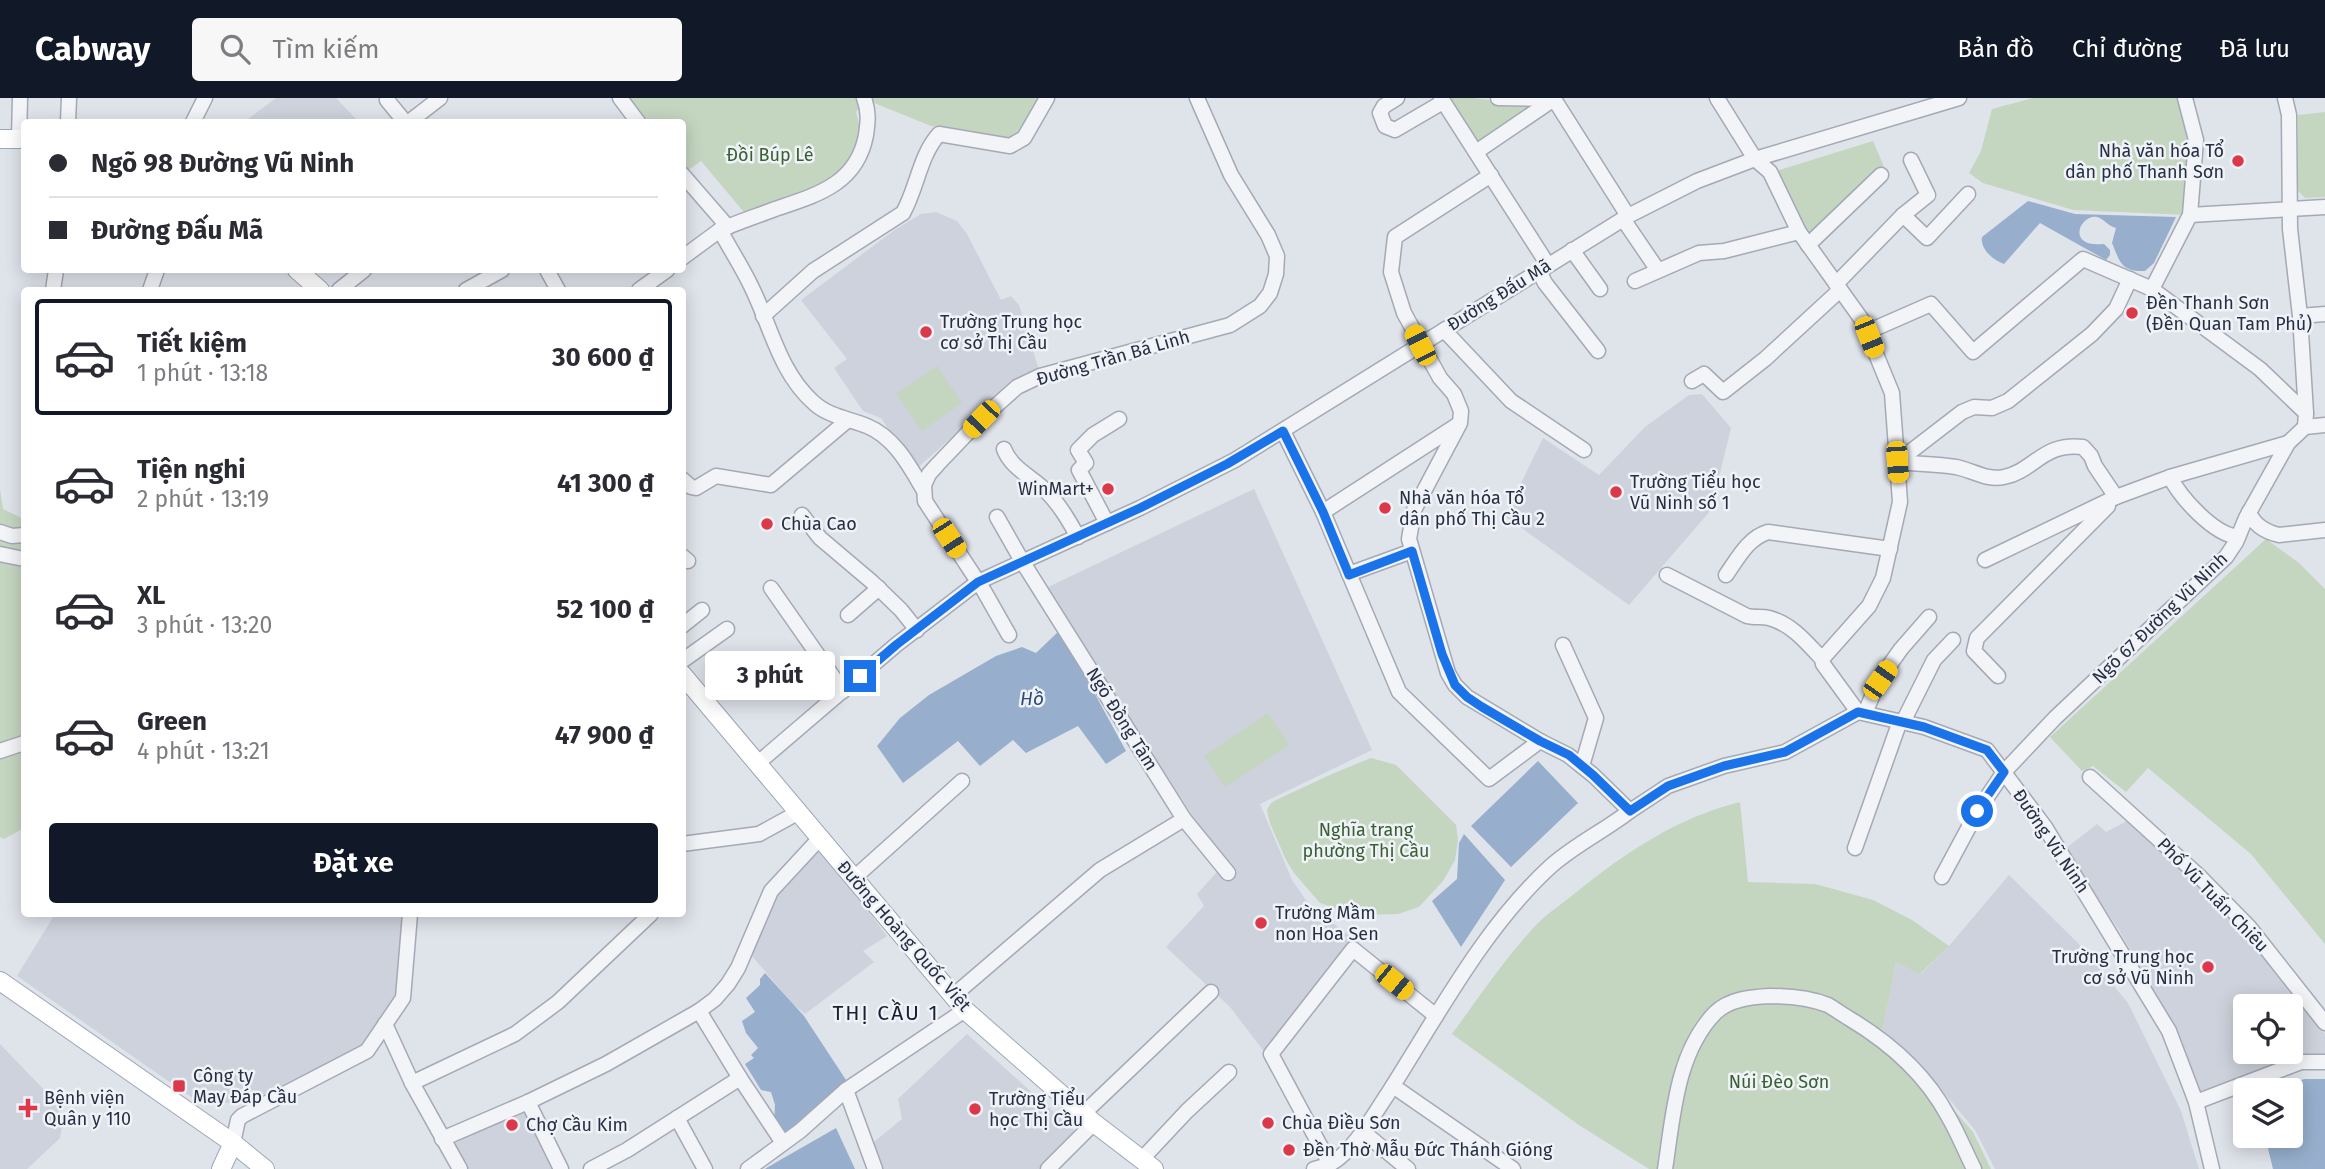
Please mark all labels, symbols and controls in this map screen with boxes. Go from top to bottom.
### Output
search box [192,18,682,81]
text: Cabway [35,29,150,69]
icon: search [216,30,254,68]
text: Tìm kiếm [272,34,379,65]
text: Bản đồ [1957,35,2034,63]
text: Chỉ đường [2072,35,2182,63]
text: Đã lưu [2220,35,2290,63]
place label: Nhà văn hóa Tổ dân phố Thanh Sơn [2065,139,2224,183]
park label: Đồi Búp Lê [726,144,814,166]
text: Ngõ 98 Đường Vũ Ninh [91,148,354,179]
marker: Nhà văn hóa Tổ dân phố Thanh Sơn [2230,153,2246,169]
text: Đường Đấu Mã [91,215,263,246]
street label: Đường Đấu Mã [1443,254,1555,336]
place label: Đền Thanh Sơn (Đền Quan Tam Phủ) [2146,292,2312,335]
marker: Đền Thanh Sơn (Đền Quan Tam Phủ) [2124,305,2140,321]
place label: Trường Trung học cơ sở Thị Cầu [940,311,1082,354]
car [1852,314,1887,360]
car [1402,322,1439,368]
marker: Trường Trung học cơ sở Thị Cầu [918,324,934,340]
icon: car [53,326,116,389]
street label: Đường Trần Bá Linh [1034,326,1192,390]
text: Tiết kiệm [137,328,247,359]
text: 30 600 ₫ [552,342,654,373]
text: 1 phút · 13:18 [137,359,268,387]
car [959,397,1004,441]
car [1886,440,1909,484]
icon: car [53,452,116,515]
text: Tiện nghi [137,454,246,485]
text: 41 300 ₫ [557,468,654,499]
place label: Trường Tiểu học Vũ Ninh số 1 [1630,470,1761,514]
place label: WinMart+ [1018,478,1094,500]
marker: WinMart+ [1100,481,1116,497]
marker: Trường Tiểu học Vũ Ninh số 1 [1608,484,1624,500]
text: 2 phút · 13:19 [137,485,269,513]
place label: Nhà văn hóa Tổ dân phố Thị Cầu 2 [1399,486,1545,530]
marker: Nhà văn hóa Tổ dân phố Thị Cầu 2 [1377,500,1393,516]
place label: Chùa Cao [781,513,857,535]
car [929,515,970,561]
marker: Chùa Cao [759,516,775,532]
street label: Ngõ 67 Đường Vũ Ninh [2088,548,2232,688]
icon: car [53,578,116,641]
text: XL [137,580,165,611]
text: 52 100 ₫ [556,594,654,625]
text: 3 phút · 13:20 [137,611,272,639]
callout: 3 phút [706,652,836,700]
car [1860,657,1901,703]
route end [844,660,876,692]
text: 3 phút [737,661,803,689]
street label: Ngõ Đồng Tâm [1082,663,1162,775]
water label: Hồ [1020,687,1044,710]
icon: car [53,704,116,767]
text: Green [137,706,207,737]
text: 47 900 ₫ [555,720,654,751]
text: 4 phút · 13:21 [137,737,270,765]
street label: Đường Vũ Ninh [2008,785,2094,897]
route start [1961,795,1993,827]
park label: Nghĩa trang phường Thị Cầu [1303,819,1429,862]
button: Đặt xe [49,823,658,903]
street label: Phố Vũ Tuấn Chiêu [2153,833,2273,957]
street label: Đường Hoàng Quốc Việt [832,856,976,1016]
place label: Trường Mầm non Hoa Sen [1275,902,1379,945]
marker: Trường Mầm non Hoa Sen [1253,915,1269,931]
place label: Trường Trung học cơ sở Vũ Ninh [2052,946,2194,989]
marker: Trường Trung học cơ sở Vũ Ninh [2200,959,2216,975]
car [1372,961,1417,1003]
map controls [2233,994,2303,1148]
button: locate [2233,994,2303,1064]
district label: THỊ CẦU 1 [832,998,940,1026]
place label: Công ty May Đáp Cầu [193,1065,297,1108]
park label: Núi Đèo Sơn [1729,1071,1829,1093]
marker: Công ty May Đáp Cầu [171,1078,187,1094]
button: layers [2233,1078,2303,1148]
place label: Bệnh viện Quân y 110 [44,1087,131,1130]
place label: Trường Tiểu học Thị Cầu [989,1087,1085,1131]
marker: Bệnh viện Quân y 110 [18,1098,38,1118]
marker: Trường Tiểu học Thị Cầu [967,1101,983,1117]
place label: Chùa Điều Sơn [1282,1112,1401,1134]
place label: Chợ Cầu Kim [526,1114,628,1136]
marker: Chùa Điều Sơn [1260,1115,1276,1131]
marker: Chợ Cầu Kim [504,1117,520,1133]
place label: Đền Thờ Mẫu Đức Thánh Gióng [1303,1138,1553,1161]
marker: Đền Thờ Mẫu Đức Thánh Gióng [1281,1142,1297,1158]

